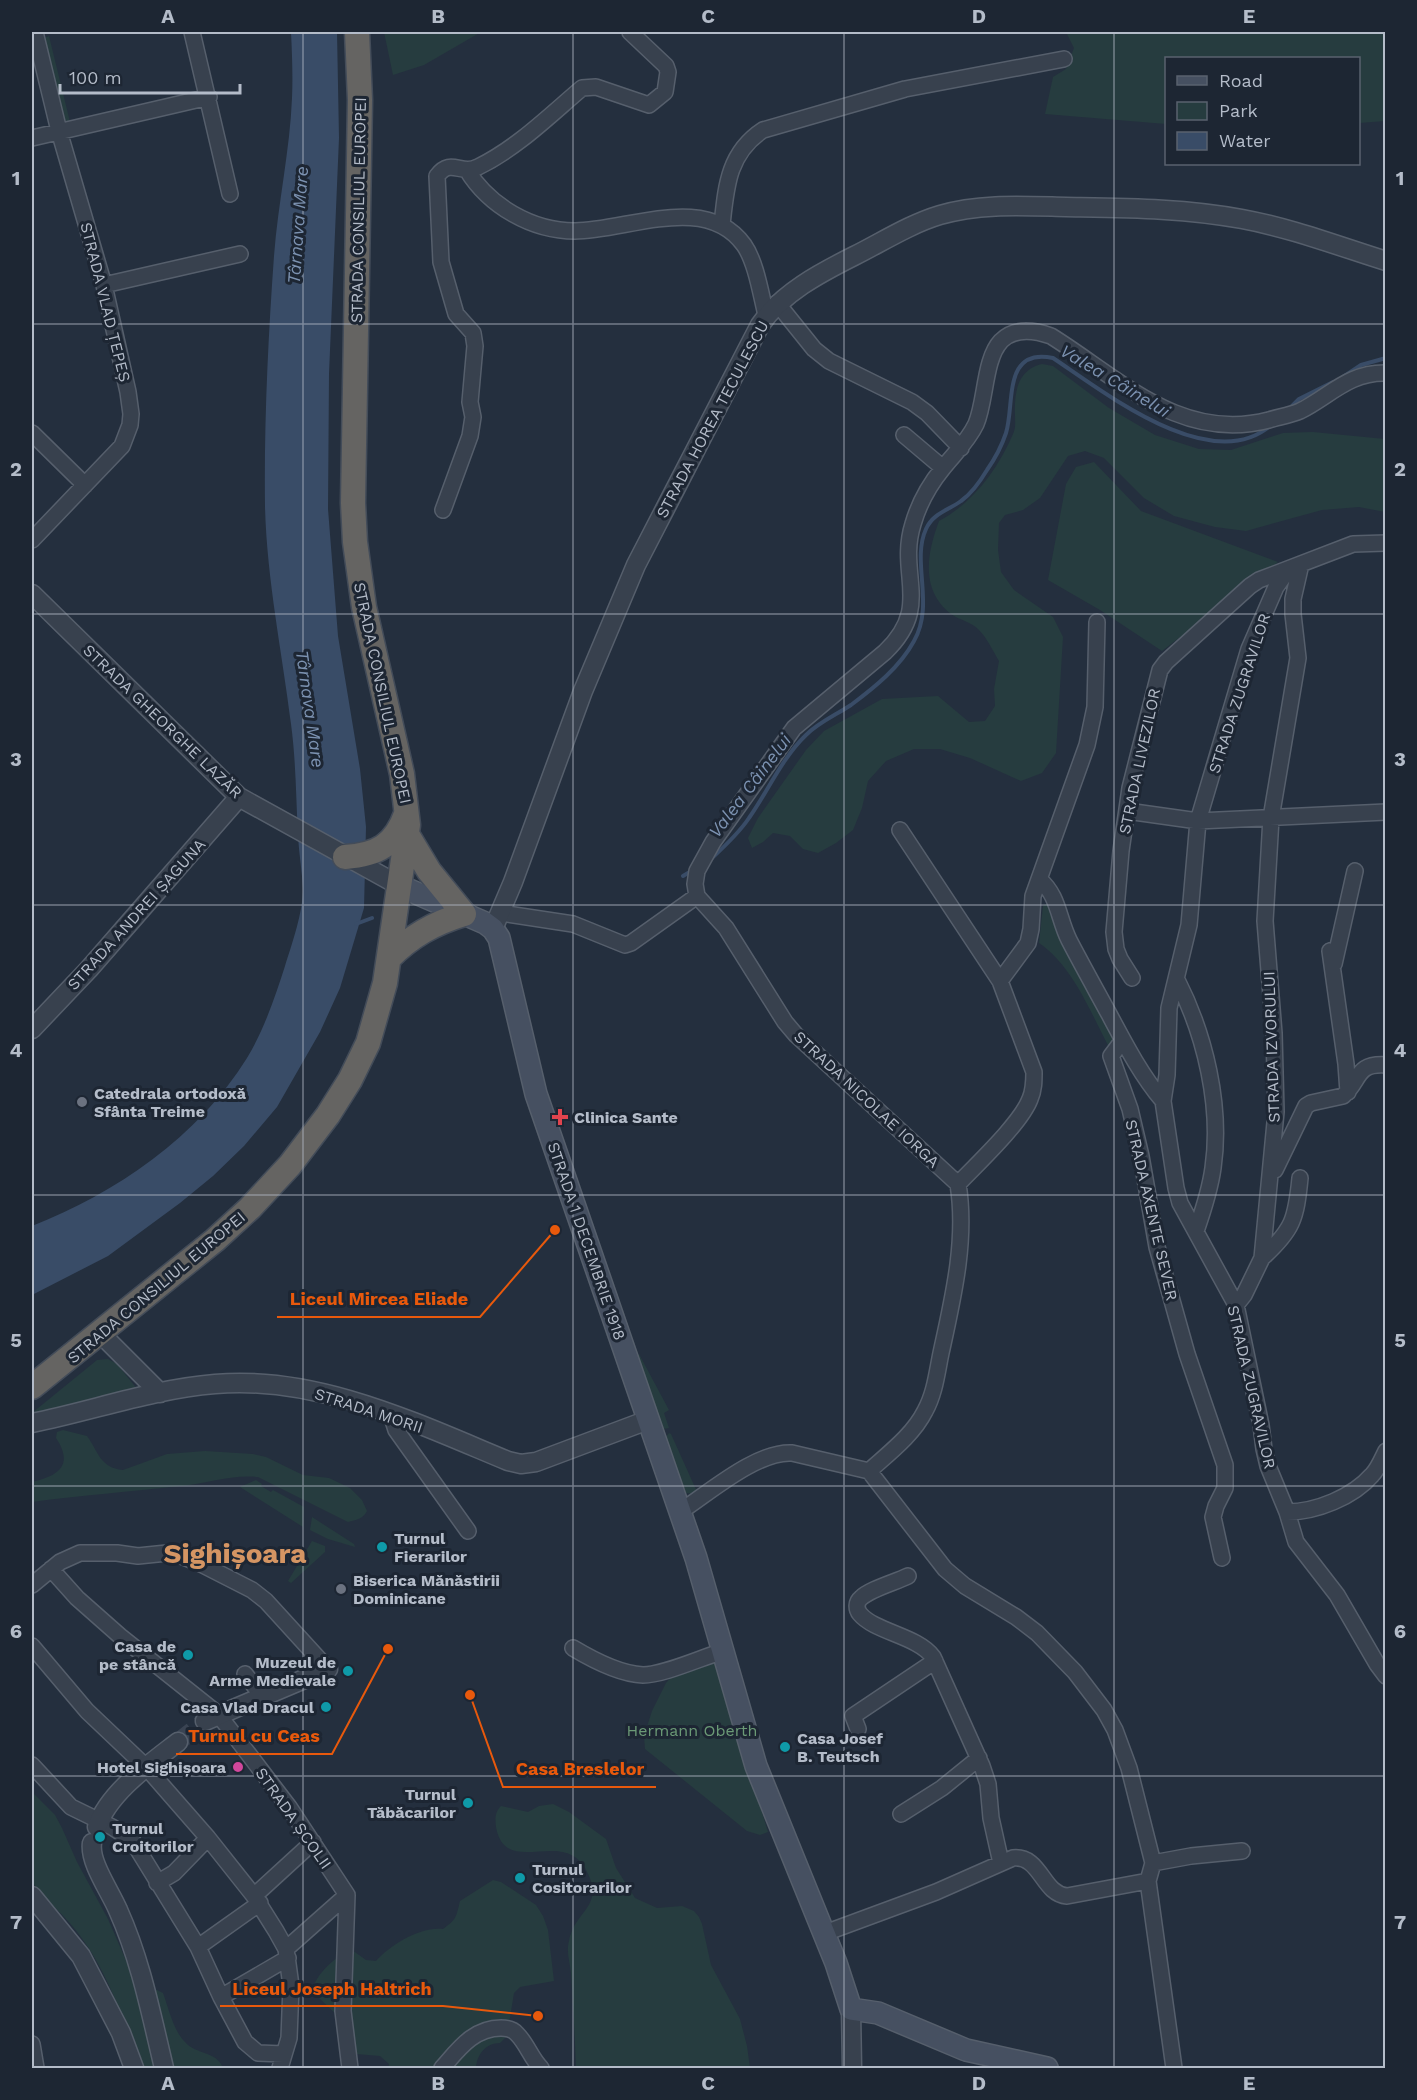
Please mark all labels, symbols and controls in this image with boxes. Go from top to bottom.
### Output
text: A [161,4,175,28]
text: B [431,4,445,28]
text: C [701,4,715,28]
text: D [972,4,986,28]
text: E [1243,4,1255,28]
scale bar [60,57,240,95]
legend [1165,57,1360,165]
text: 100 m [69,67,122,88]
text: Road [1219,70,1263,91]
street label: STRADA CONSILIUL EUROPEI [347,97,370,323]
text: Park [1219,100,1258,121]
text: Water [1219,130,1271,151]
water label: Târnava Mare [283,165,312,285]
text: 1 [12,166,20,190]
text: 1 [1396,166,1404,190]
street label: STRADA VLAD ȚEPEȘ [76,220,135,384]
street label: STRADA HOREA TECULESCU [652,317,773,521]
water label: Valea Câinelui [1057,340,1175,422]
text: 2 [10,457,22,481]
text: 2 [1394,457,1406,481]
street label: STRADA CONSILIUL EUROPEI [350,581,415,806]
street label: STRADA ZUGRAVILOR [1205,611,1274,776]
street label: STRADA GHEORGHE LAZĂR [79,640,246,802]
water label: Târnava Mare [292,649,329,769]
street label: STRADA LIVEZILOR [1115,686,1164,836]
water label: Valea Câinelui [704,729,796,842]
text: 3 [10,747,22,771]
text: 3 [1394,747,1406,771]
street label: STRADA ANDREI ȘAGUNA [63,834,210,994]
street label: STRADA IZVORULUI [1259,971,1284,1123]
street label: STRADA NICOLAE IORGA [790,1027,944,1172]
text: 4 [10,1038,23,1062]
text: 4 [1394,1038,1407,1062]
place label: Catedrala ortodoxă Sfânta Treime [94,1084,247,1121]
marker: Catedrala ortodoxă Sfânta Treime [75,1095,89,1109]
marker: Clinica Sante [551,1108,569,1126]
place label: Clinica Sante [574,1108,678,1127]
street label: STRADA AXENTE SEVER [1121,1118,1182,1303]
street label: STRADA 1 DECEMBRIE 1918 [544,1140,629,1343]
street label: STRADA CONSILIUL EUROPEI [64,1208,249,1367]
callout: Liceul Mircea Eliade [277,1281,480,1317]
text: Liceul Mircea Eliade [290,1288,468,1309]
street label: STRADA ZUGRAVILOR [1223,1303,1280,1471]
text: 5 [10,1328,22,1352]
text: 5 [1394,1328,1406,1352]
street label: STRADA MORII [312,1384,425,1437]
place label: Turnul Fierarilor [394,1529,467,1566]
district label: Sighișoara [163,1537,307,1570]
marker: Turnul Fierarilor [375,1540,389,1554]
place label: Biserica Mănăstirii Dominicane [353,1571,500,1608]
marker: Biserica Mănăstirii Dominicane [334,1582,348,1596]
text: 6 [10,1619,22,1643]
text: 6 [1394,1619,1406,1643]
place label: Casa de pe stâncă [99,1637,177,1674]
marker: Casa de pe stâncă [181,1648,195,1662]
place label: Muzeul de Arme Medievale [209,1653,336,1690]
marker: Muzeul de Arme Medievale [341,1664,355,1678]
place label: Casa Vlad Dracul [180,1698,315,1717]
marker: Casa Vlad Dracul [319,1700,333,1714]
callout: Turnul cu Ceas [176,1718,332,1754]
park label: Hermann Oberth [627,1721,757,1740]
text: Turnul cu Ceas [188,1725,320,1746]
place label: Casa Josef B. Teutsch [797,1729,883,1766]
marker: Casa Josef B. Teutsch [778,1740,792,1754]
callout: Casa Breslelor [503,1751,656,1787]
place label: Hotel Sighișoara [97,1758,227,1777]
text: Casa Breslelor [516,1758,644,1779]
marker: Hotel Sighișoara [231,1760,245,1774]
street label: STRADA ȘCOLII [252,1764,336,1873]
place label: Turnul Tăbăcarilor [367,1785,457,1822]
marker: Turnul Tăbăcarilor [461,1796,475,1810]
place label: Turnul Croitorilor [112,1819,194,1856]
marker: Turnul Croitorilor [93,1830,107,1844]
place label: Turnul Cositorarilor [532,1860,632,1897]
marker: Turnul Cositorarilor [513,1871,527,1885]
text: 7 [10,1910,22,1934]
text: 7 [1394,1910,1406,1934]
callout: Liceul Joseph Haltrich [220,1970,443,2006]
text: Liceul Joseph Haltrich [232,1978,432,1999]
text: A [161,2071,175,2095]
text: B [431,2071,445,2095]
text: C [701,2071,715,2095]
text: D [972,2071,986,2095]
text: E [1243,2071,1255,2095]

